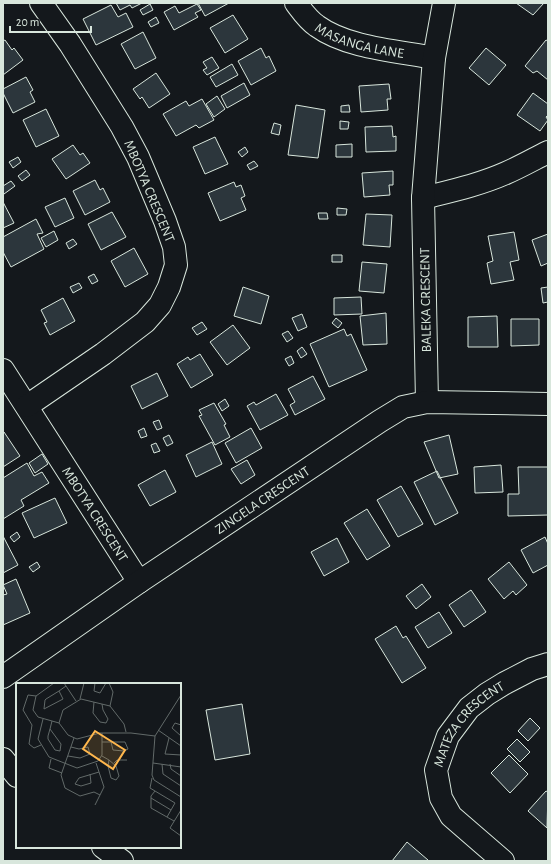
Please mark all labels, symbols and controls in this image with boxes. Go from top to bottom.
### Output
scale bar [10,8,91,34]
text: 20 m [16,16,39,28]
street label: MASANGA LANE [312,21,405,61]
street label: MBOTYA CRESCENT [121,138,177,245]
street label: BALEKA CRESCENT [418,247,434,353]
street label: ZINGELA CRESCENT [213,464,313,537]
street label: MBOTYA CRESCENT [59,465,130,564]
street label: MATEZA CRESCENT [432,679,507,769]
inset map [16,683,181,848]

